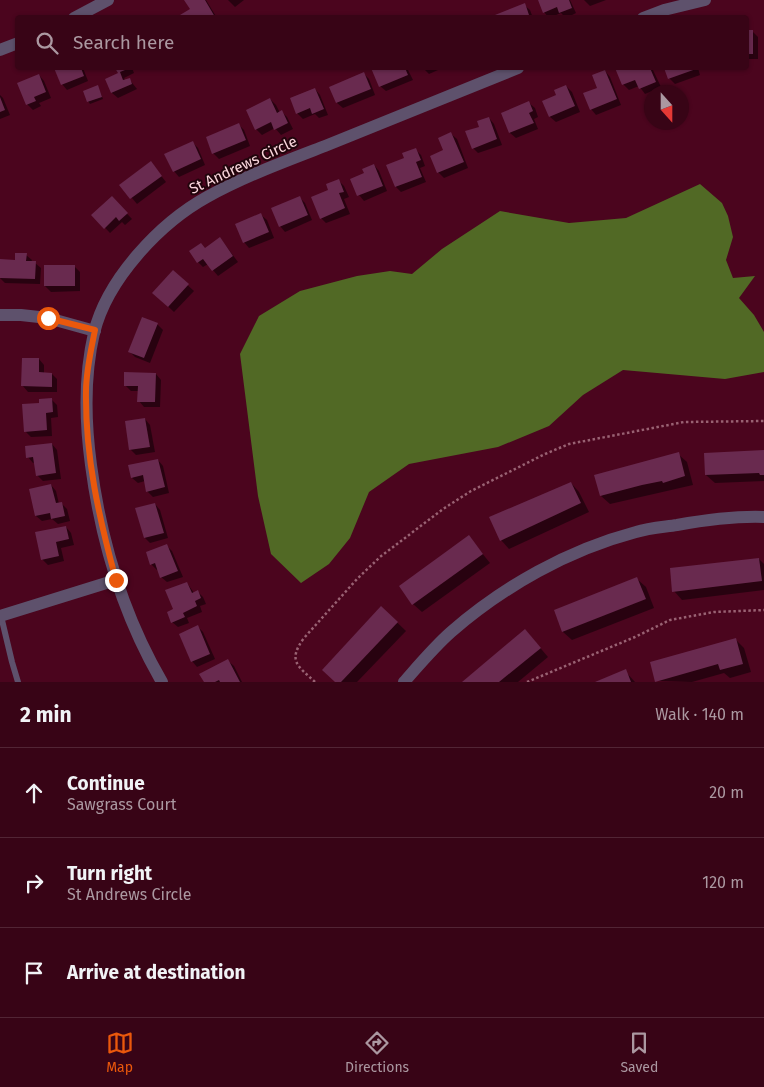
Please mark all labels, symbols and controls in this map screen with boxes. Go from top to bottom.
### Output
search box [15,15,749,70]
icon: search [33,29,61,57]
text: Search here [73,31,174,54]
north arrow [644,85,689,130]
street label: St Andrews Circle [186,132,300,198]
route start [37,307,60,330]
route end [105,569,128,592]
text: 2 min [20,702,72,728]
text: Walk · 140 m [655,705,744,724]
text: Continue [67,772,145,795]
icon: ahead [20,779,48,807]
text: 20 m [709,783,744,802]
text: Sawgrass Court [67,795,177,814]
text: Turn right [67,862,152,885]
icon: right [20,869,48,897]
text: 120 m [702,873,744,892]
text: St Andrews Circle [67,885,192,904]
icon: arrive [20,959,48,987]
text: Arrive at destination [67,961,246,984]
tab: Map [106,1029,134,1076]
tab: Directions [345,1029,409,1076]
tab: Saved [620,1029,658,1076]

